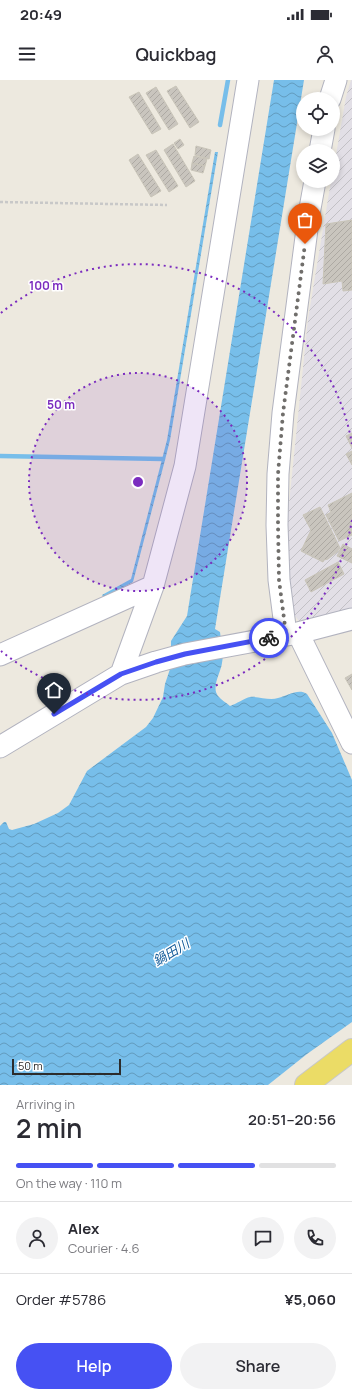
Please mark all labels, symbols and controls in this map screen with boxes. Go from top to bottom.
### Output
text: 20:49 [20,4,62,25]
text: Quickbag [136,42,216,66]
icon: menu [16,43,38,65]
icon: person [314,43,336,65]
map controls [296,92,340,188]
button: locate [296,92,340,136]
button: layers [296,144,340,188]
pin [288,203,322,244]
icon: bag [294,209,316,231]
text: 100 m [29,277,63,294]
text: 50 m [47,396,75,413]
centre of rings [131,475,145,489]
courier [249,618,289,658]
icon: bike [258,627,280,649]
pin [37,673,71,714]
icon: home [43,679,65,701]
water label: 鍋田川 [150,933,194,970]
scale bar [12,1057,121,1076]
text: 50 m [18,1058,43,1073]
text: Arriving in [16,1095,75,1113]
text: 20:51–20:56 [248,1109,336,1130]
text: 2 min [16,1110,82,1146]
text: On the way · 110 m [16,1174,122,1192]
button: person [16,1217,58,1259]
button: chat [242,1217,284,1259]
button: phone [294,1217,336,1259]
text: Alex [68,1218,99,1239]
text: Courier · 4.6 [68,1239,140,1257]
text: Order #5786 [16,1289,106,1310]
text: ¥5,060 [284,1289,336,1310]
button: Help [16,1343,172,1389]
button: Share [180,1343,336,1389]

